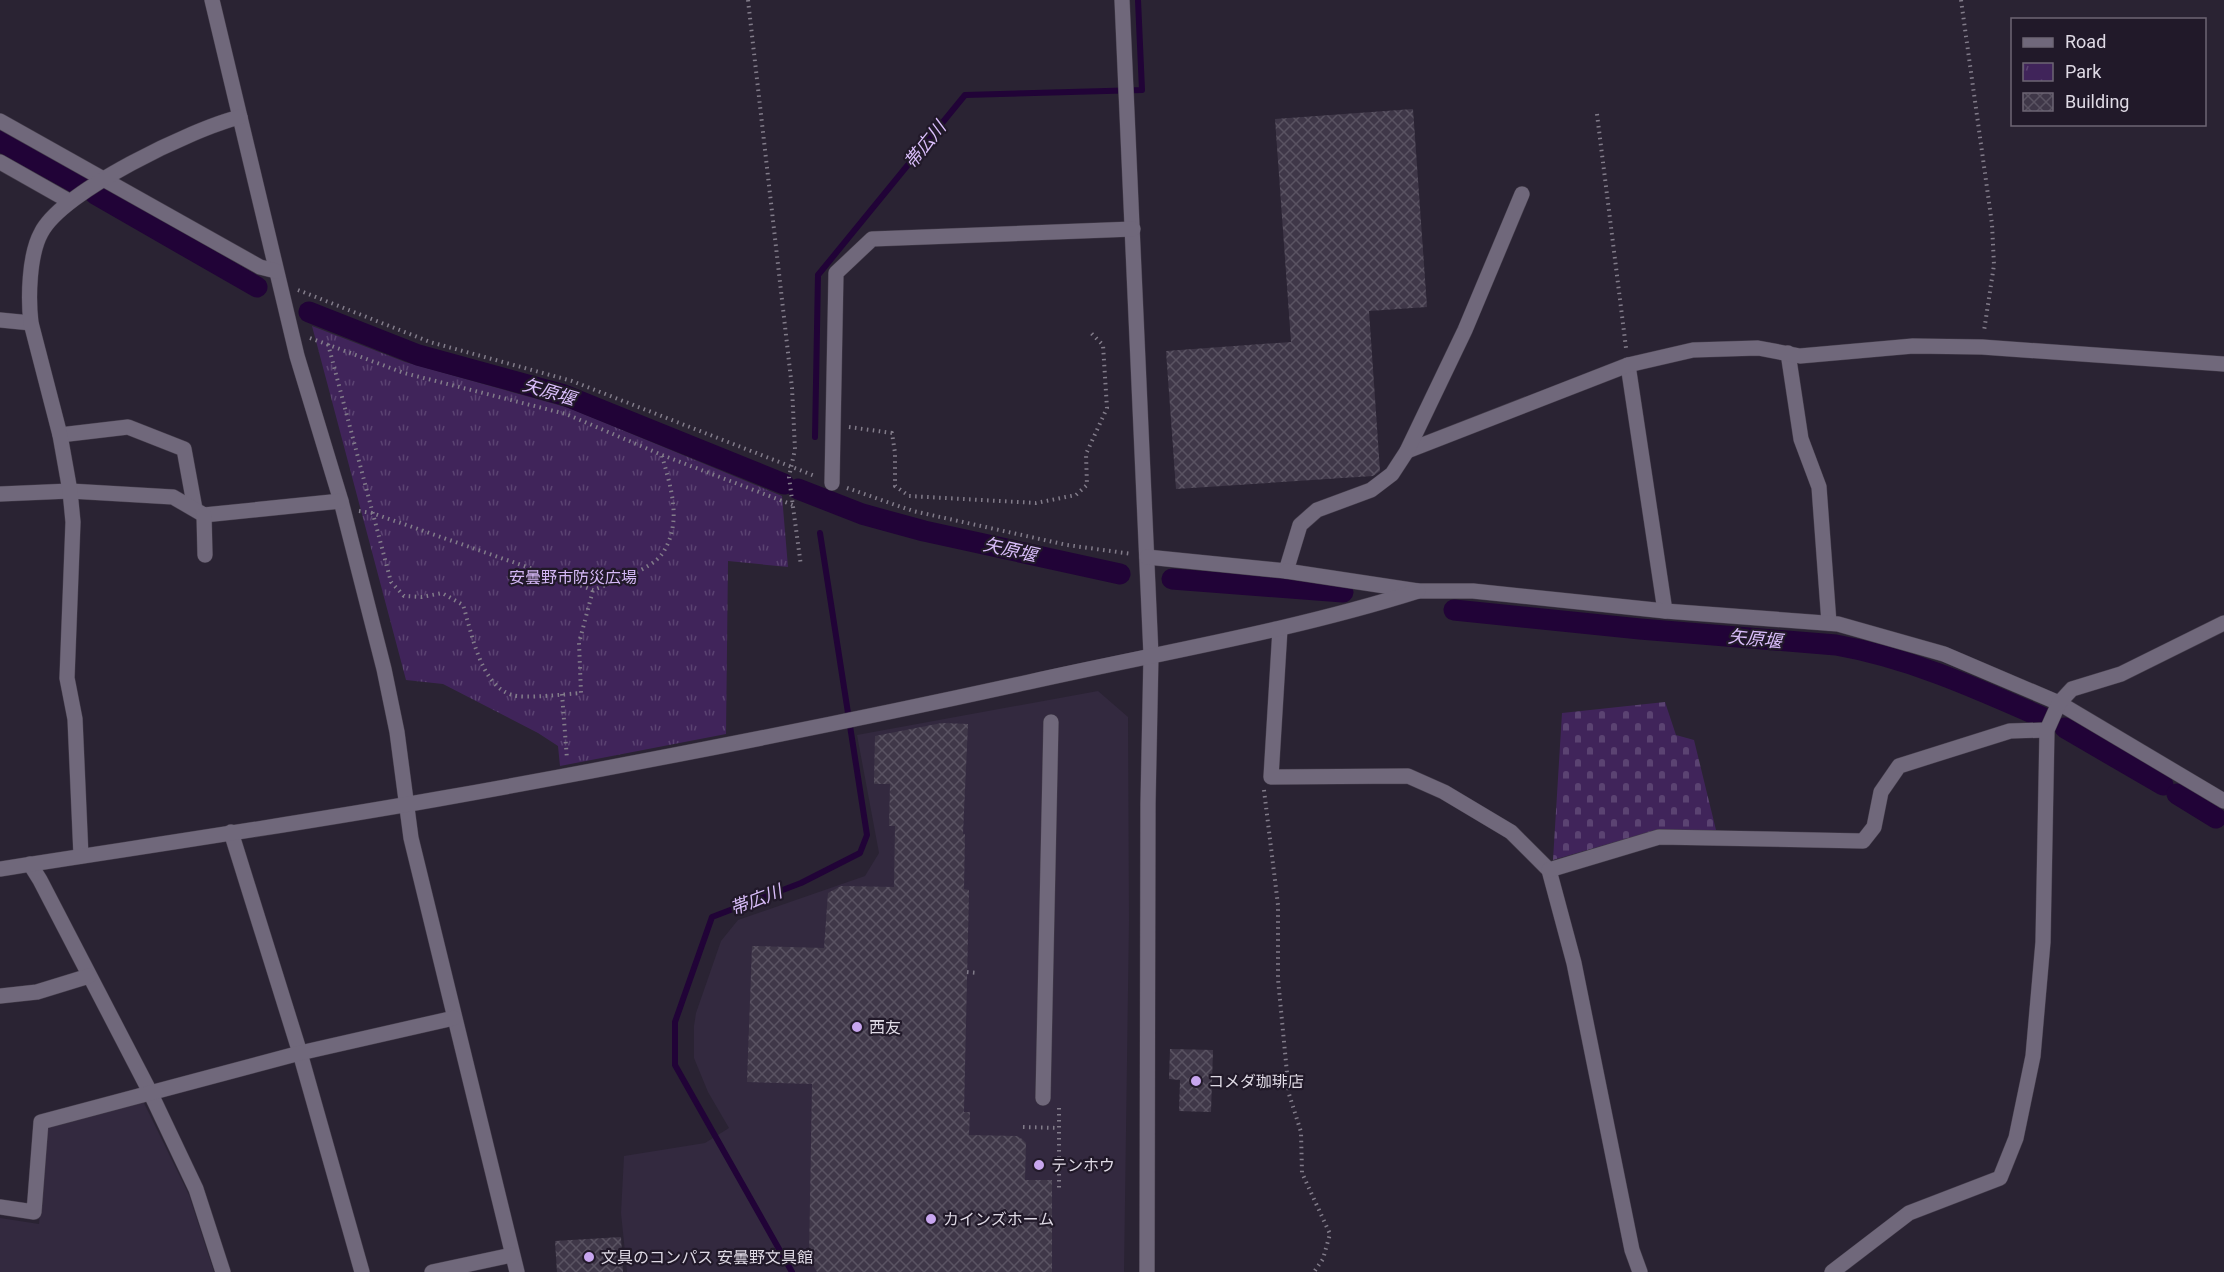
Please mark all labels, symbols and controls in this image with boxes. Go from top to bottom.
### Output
legend [2011,18,2206,126]
text: Road [2065,31,2106,52]
text: Park [2065,61,2102,82]
text: Building [2065,91,2129,112]
water label: 帯広川 [899,116,951,172]
water label: 矢原堰 [520,374,581,410]
water label: 矢原堰 [981,533,1042,566]
park label: 安曇野市防災広場 [509,568,637,587]
water label: 矢原堰 [1727,625,1786,652]
water label: 帯広川 [727,879,787,919]
place label: 西友 [869,1018,901,1037]
marker: 西友 [850,1020,864,1034]
place label: コメダ珈琲店 [1208,1072,1304,1091]
marker: コメダ珈琲店 [1189,1074,1203,1088]
place label: テンホウ [1051,1156,1115,1175]
marker: テンホウ [1032,1158,1046,1172]
place label: カインズホーム [943,1210,1054,1229]
marker: カインズホーム [924,1212,938,1226]
place label: 文具のコンパス 安曇野文具館 [601,1248,813,1267]
marker: 文具のコンパス 安曇野文具館 [582,1250,596,1264]

